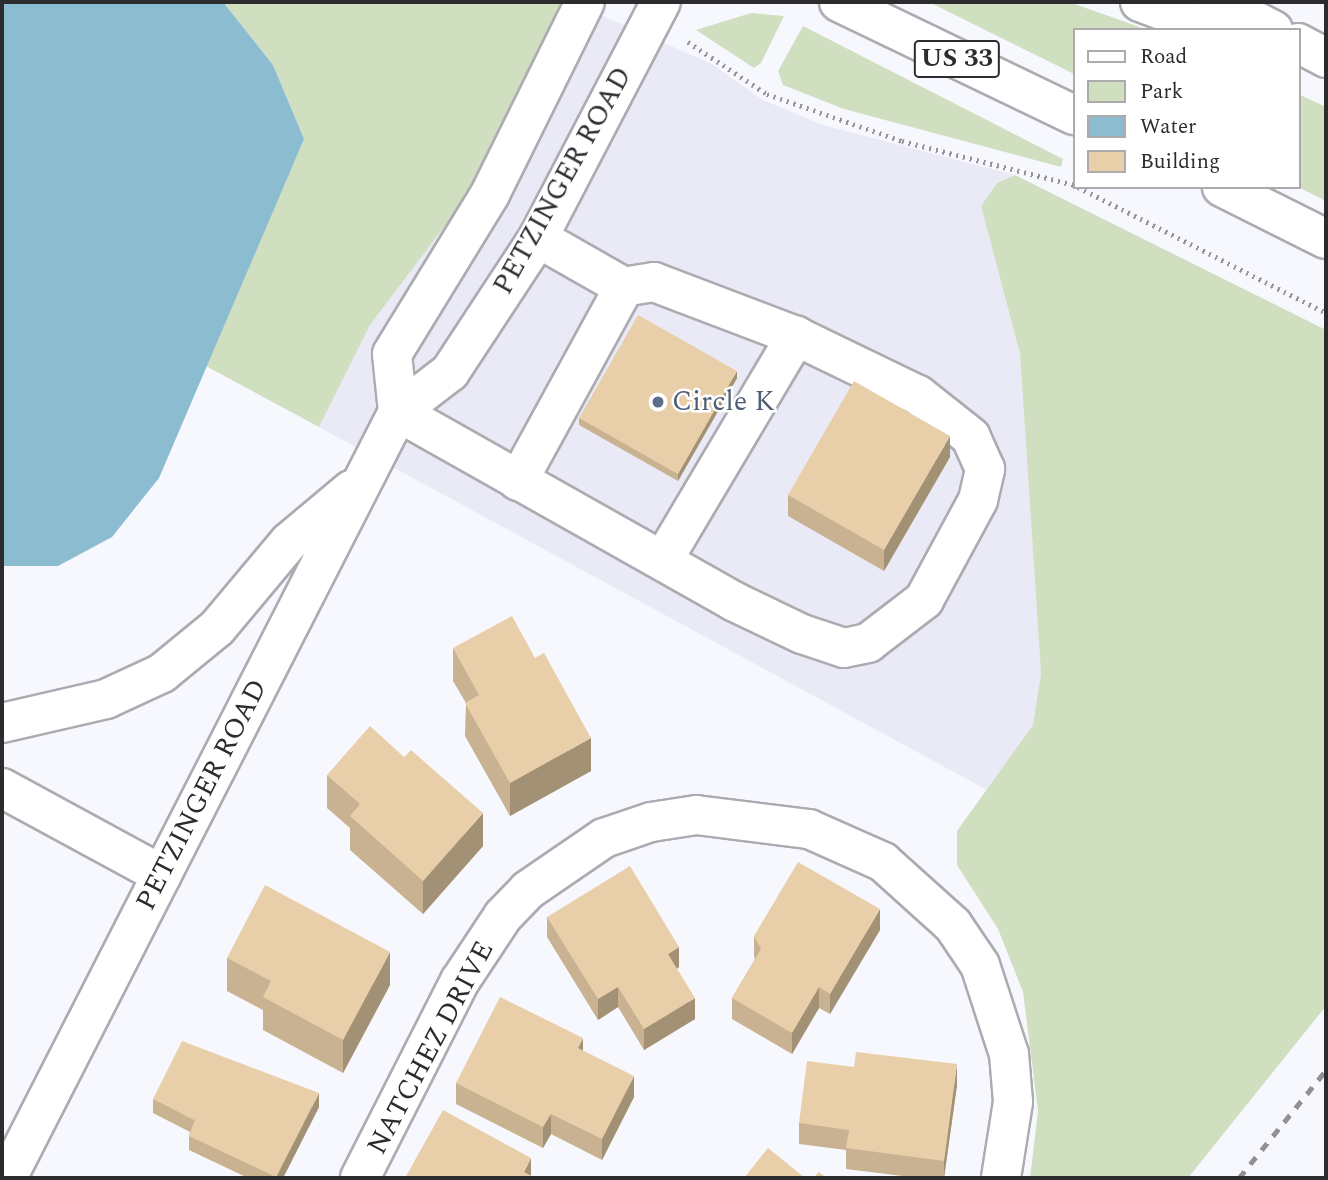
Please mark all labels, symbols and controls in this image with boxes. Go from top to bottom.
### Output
legend [1072,28,1300,189]
road number: US 33 [913,36,1001,82]
text: Road [1140,41,1187,73]
street label: PETZINGER ROAD [487,62,639,300]
text: Park [1140,76,1183,108]
text: Water [1140,111,1196,143]
text: Building [1140,146,1220,178]
place label: Circle K [672,385,775,419]
marker: Circle K [650,394,666,410]
street label: PETZINGER ROAD [129,674,275,916]
street label: NATCHEZ DRIVE [361,935,501,1161]

